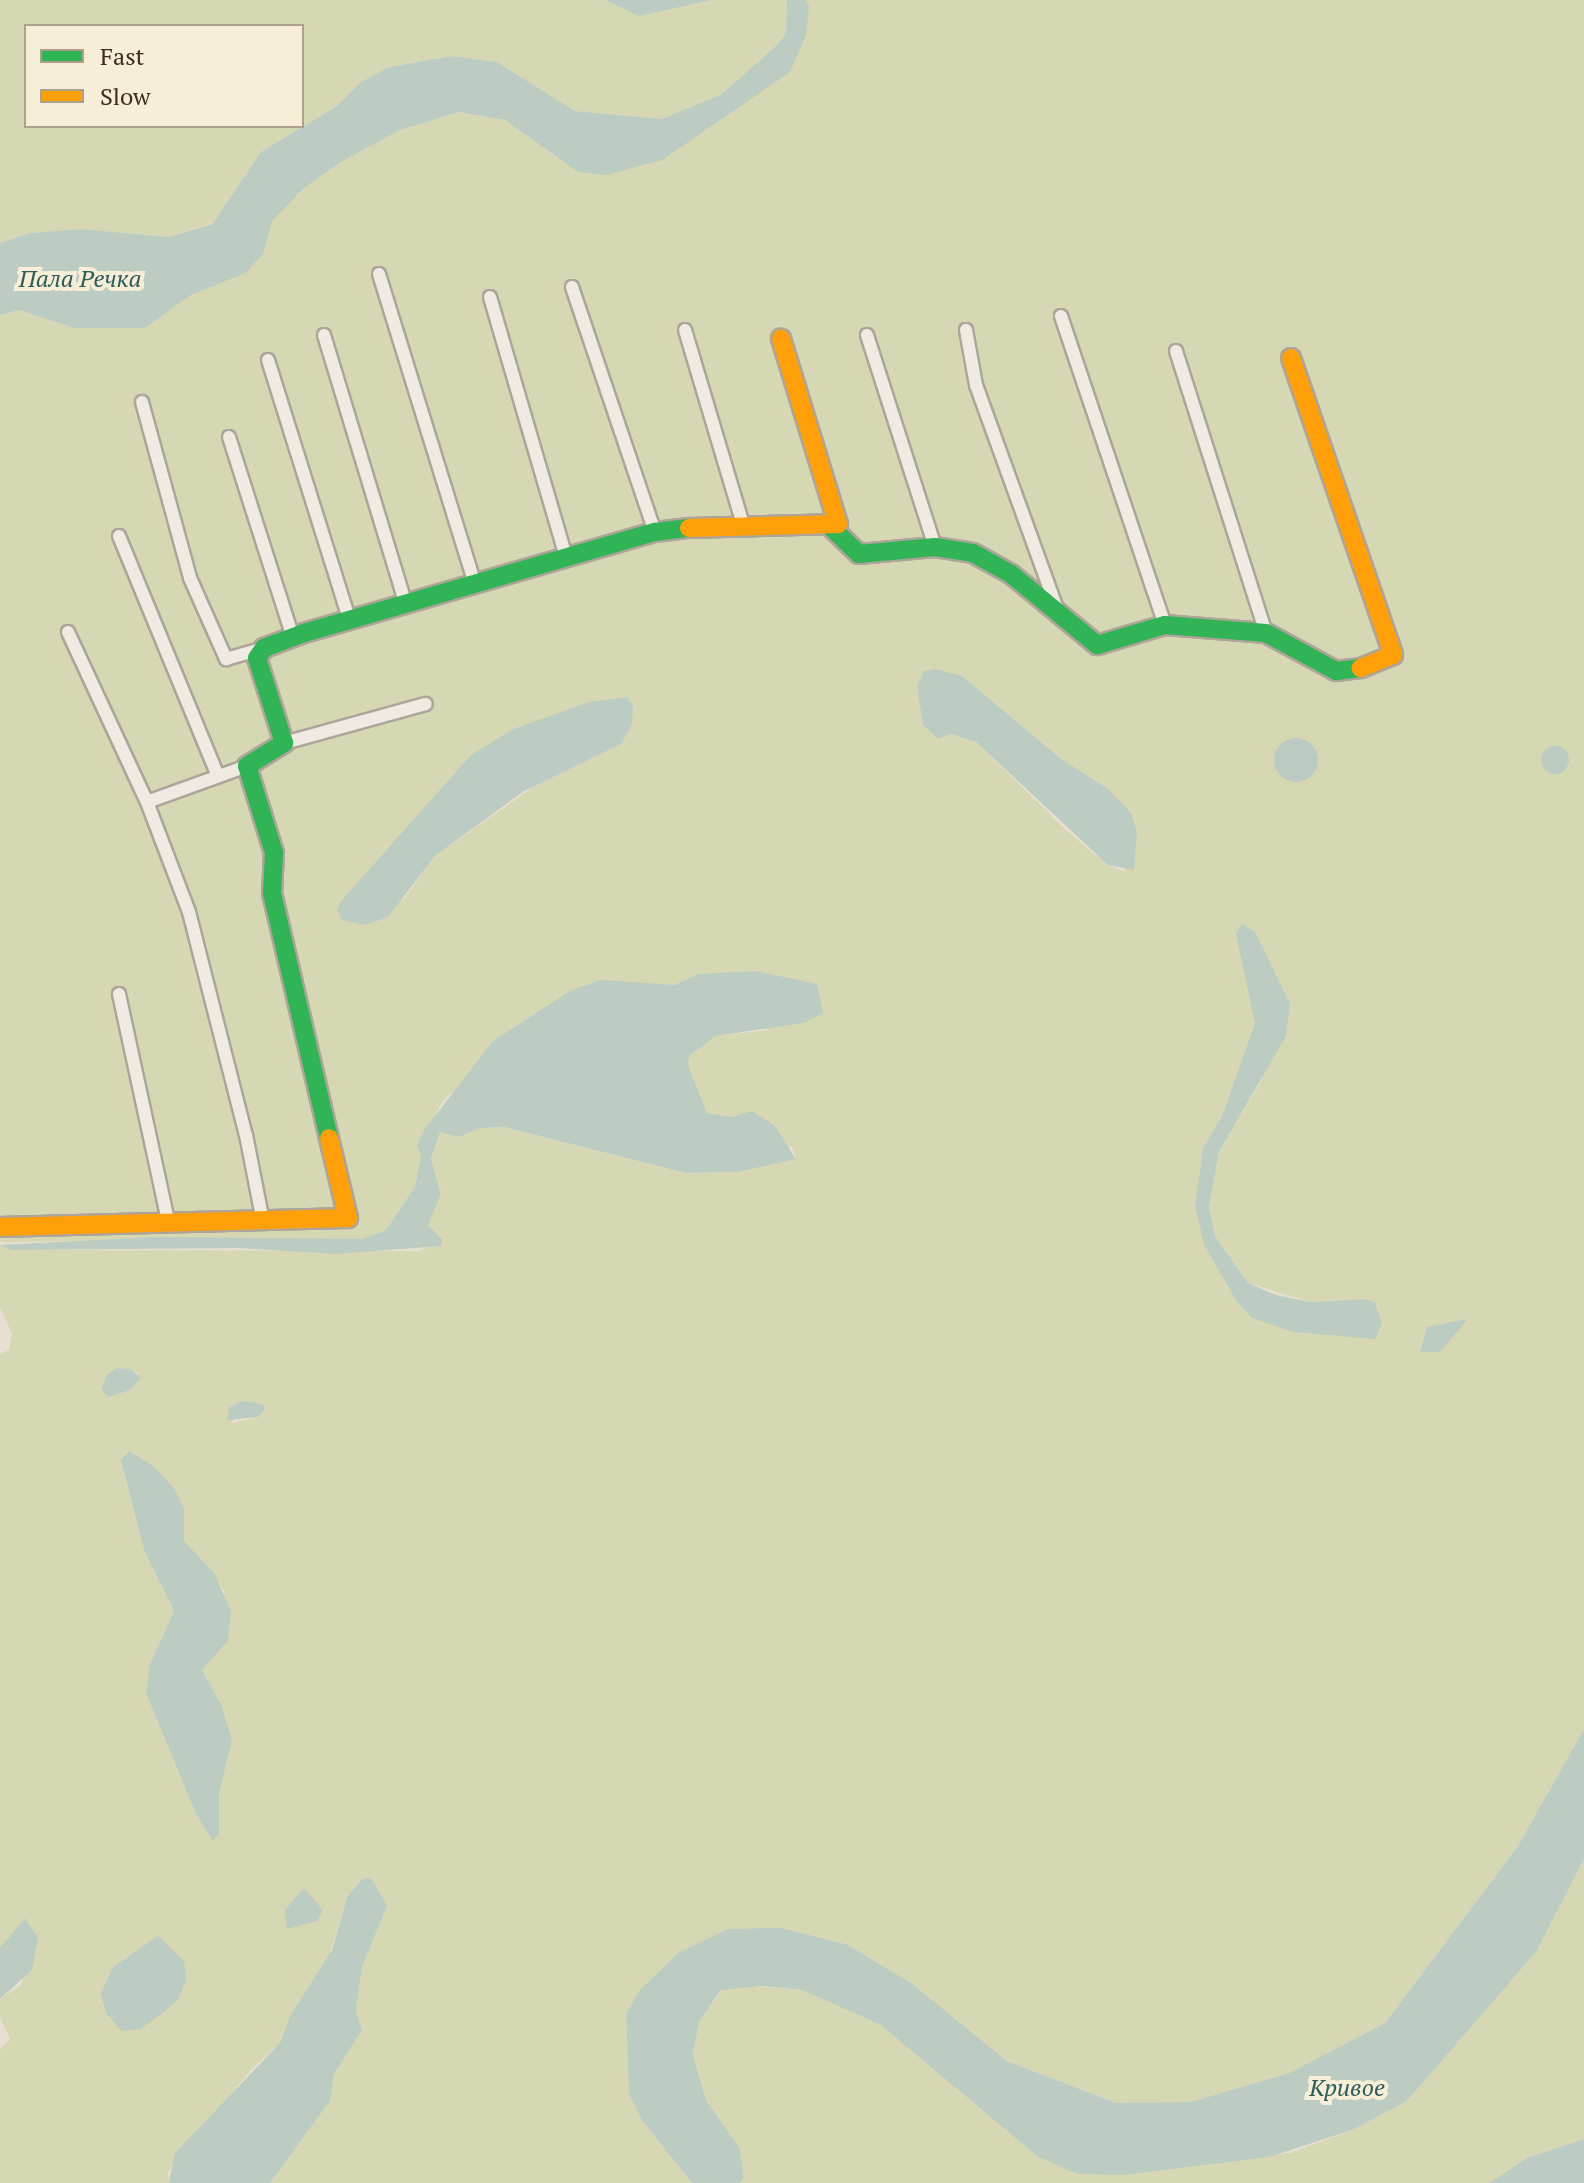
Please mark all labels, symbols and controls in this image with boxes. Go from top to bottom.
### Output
legend [24,24,304,128]
text: Fast [100,40,144,72]
text: Slow [100,80,151,112]
water label: Пала Речка [19,265,141,293]
water label: Кривое [1309,2074,1385,2102]

